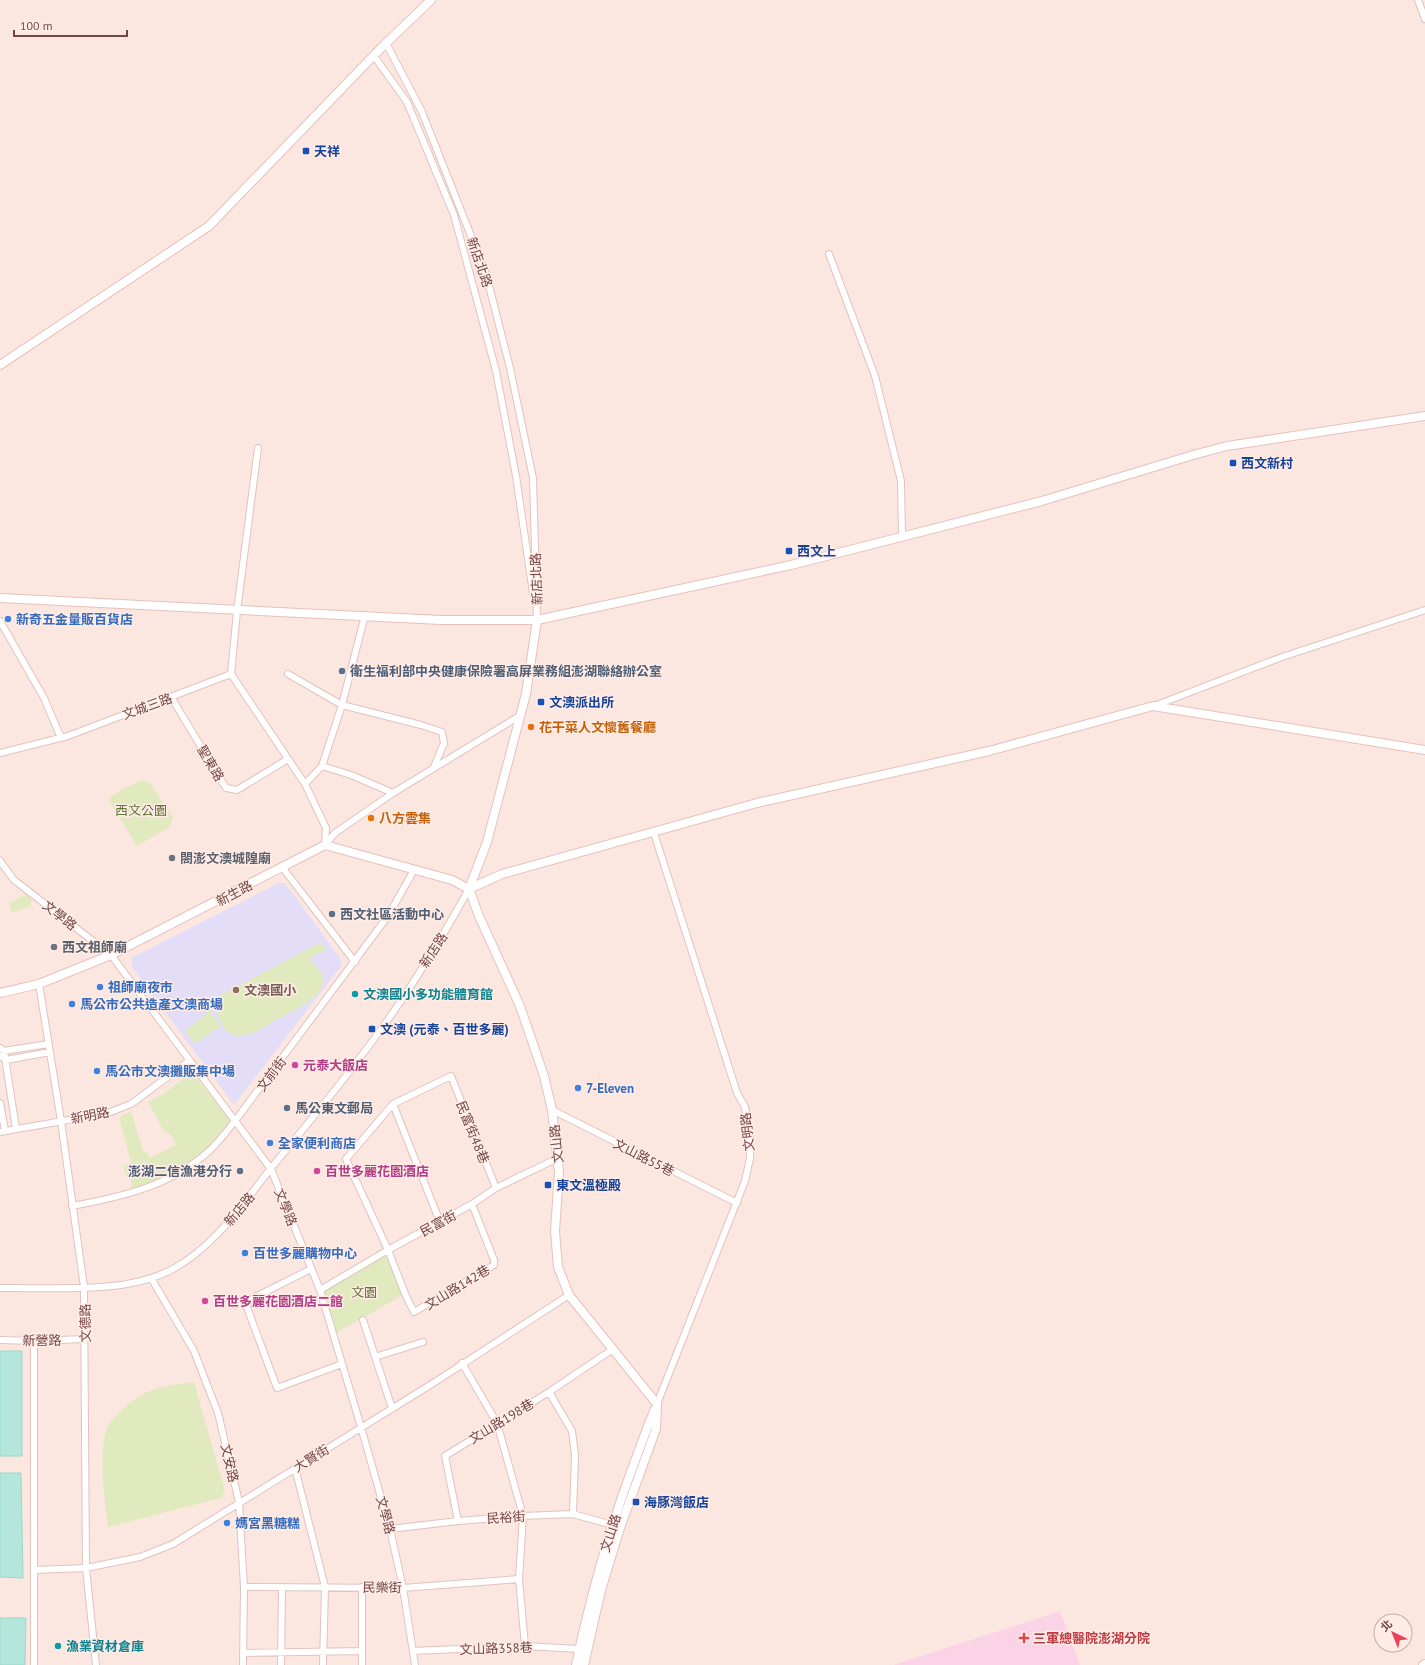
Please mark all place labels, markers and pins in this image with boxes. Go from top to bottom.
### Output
place label: 天祥 [314,143,340,160]
marker: 天祥 [301,146,311,156]
place label: 西文新村 [1241,455,1293,472]
marker: 西文新村 [1228,458,1238,468]
place label: 西文上 [797,543,836,560]
marker: 西文上 [784,546,794,556]
place label: 新奇五金量販百貨店 [16,611,133,628]
marker: 新奇五金量販百貨店 [3,614,13,624]
place label: 衛生福利部中央健康保險署高屏業務組澎湖聯絡辦公室 [350,663,662,680]
marker: 衛生福利部中央健康保險署高屏業務組澎湖聯絡辦公室 [337,666,347,676]
place label: 文澳派出所 [549,694,614,711]
marker: 文澳派出所 [536,697,546,707]
place label: 花干菜人文懷舊餐廳 [539,719,656,736]
marker: 花干菜人文懷舊餐廳 [526,722,536,732]
place label: 八方雲集 [379,810,431,827]
marker: 八方雲集 [366,813,376,823]
place label: 閤澎文澳城隍廟 [180,850,271,867]
marker: 閤澎文澳城隍廟 [167,853,177,863]
place label: 西文社區活動中心 [340,906,444,923]
marker: 西文社區活動中心 [327,909,337,919]
place label: 西文祖師廟 [62,939,127,956]
marker: 西文祖師廟 [49,942,59,952]
place label: 祖師廟夜市 [108,979,173,996]
marker: 祖師廟夜市 [95,982,105,992]
place label: 文澳國小 [244,982,297,999]
marker: 文澳國小 [231,985,241,995]
place label: 文澳國小多功能體育館 [363,986,493,1003]
marker: 文澳國小多功能體育館 [350,989,360,999]
place label: 馬公市公共造產文澳商場 [80,996,223,1013]
marker: 馬公市公共造產文澳商場 [67,999,77,1009]
place label: 文澳 (元泰、百世多麗) [380,1021,509,1038]
marker: 文澳 (元泰、百世多麗) [367,1024,377,1034]
place label: 元泰大飯店 [303,1057,368,1074]
marker: 元泰大飯店 [290,1060,300,1070]
place label: 馬公市文澳攤販集中場 [105,1063,235,1080]
marker: 馬公市文澳攤販集中場 [92,1066,102,1076]
place label: 7-Eleven [586,1080,634,1097]
marker: 7-Eleven [573,1083,583,1093]
place label: 馬公東文郵局 [295,1100,373,1117]
marker: 馬公東文郵局 [282,1103,292,1113]
place label: 全家便利商店 [278,1135,356,1152]
marker: 全家便利商店 [265,1138,275,1148]
place label: 澎湖二信漁港分行 [128,1163,232,1180]
place label: 百世多麗花園酒店 [325,1163,429,1180]
marker: 澎湖二信漁港分行 [235,1166,245,1176]
marker: 百世多麗花園酒店 [312,1166,322,1176]
place label: 東文溫極殿 [556,1177,621,1194]
marker: 東文溫極殿 [543,1180,553,1190]
place label: 百世多麗購物中心 [253,1245,357,1262]
marker: 百世多麗購物中心 [240,1248,250,1258]
place label: 百世多麗花園酒店二館 [213,1293,343,1310]
marker: 百世多麗花園酒店二館 [200,1296,210,1306]
place label: 海豚灣飯店 [644,1494,709,1511]
marker: 海豚灣飯店 [631,1497,641,1507]
place label: 媽宮黑糖糕 [235,1515,300,1532]
marker: 媽宮黑糖糕 [222,1518,232,1528]
place label: 三軍總醫院澎湖分院 [1033,1630,1150,1647]
marker: 三軍總醫院澎湖分院 [1018,1632,1030,1644]
place label: 漁業資材倉庫 [66,1638,144,1655]
marker: 漁業資材倉庫 [53,1641,63,1651]

